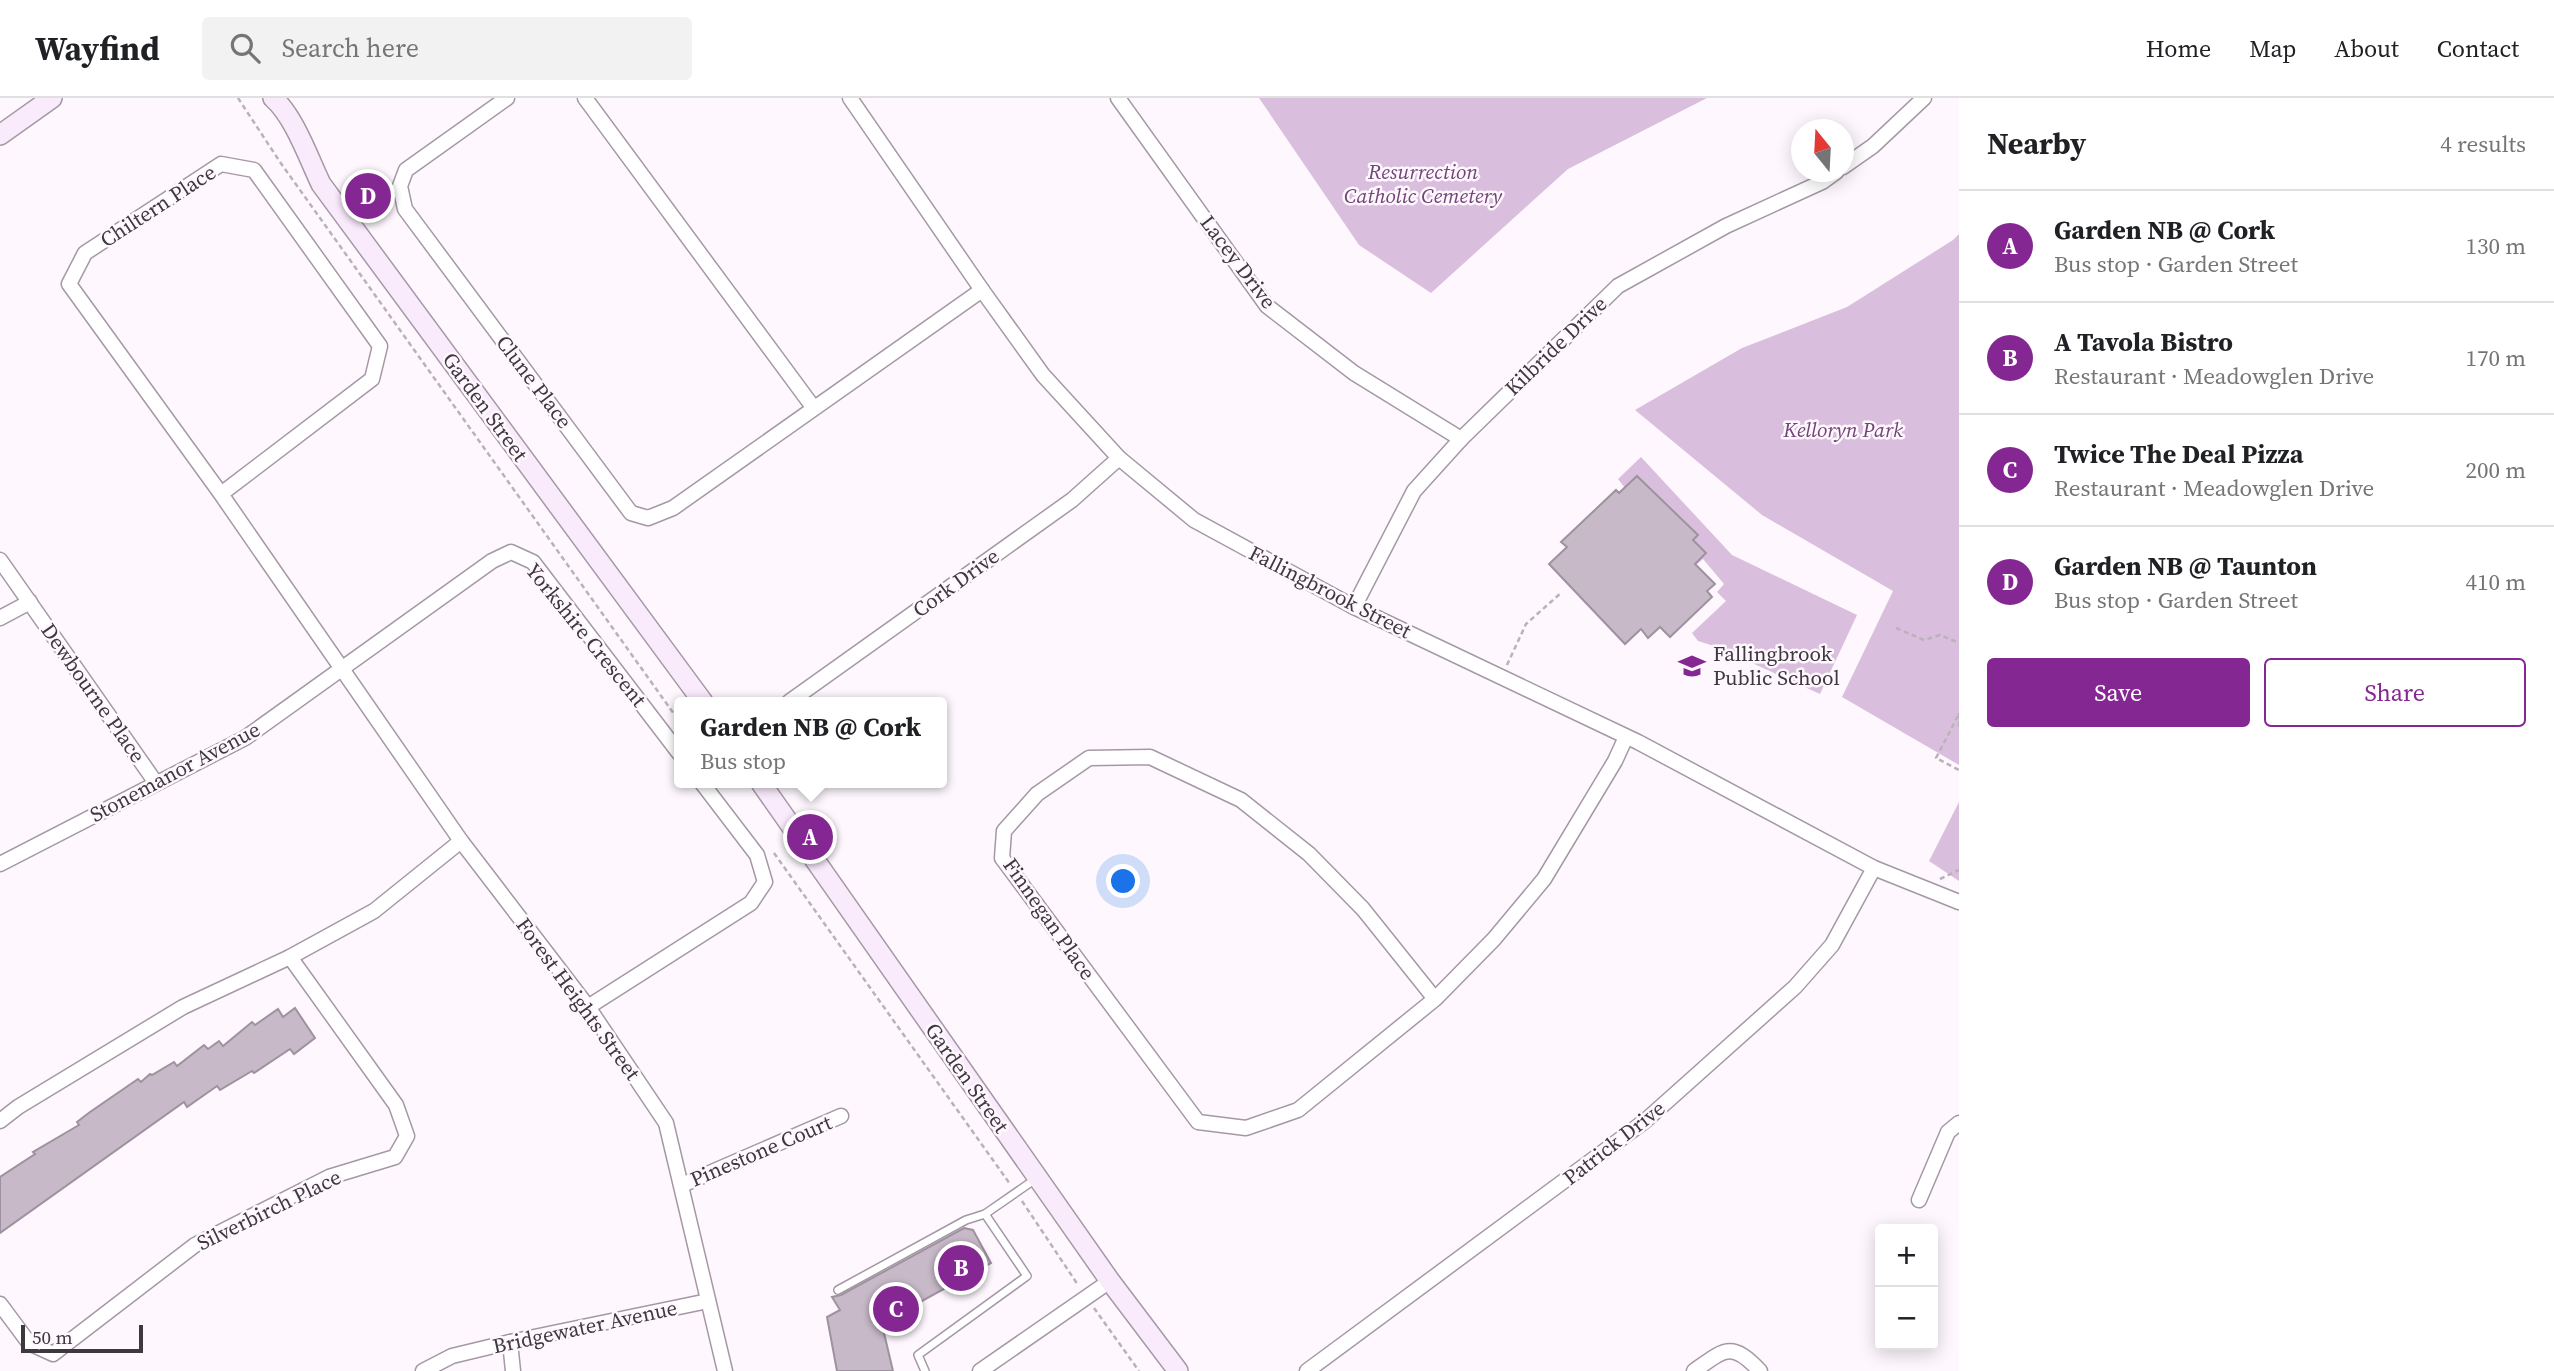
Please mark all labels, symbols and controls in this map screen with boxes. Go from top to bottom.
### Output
search box [202,17,692,80]
text: Wayfind [35,26,160,71]
icon: search [226,29,264,67]
text: Search here [282,30,419,66]
text: Home [2146,32,2211,65]
text: Map [2249,32,2296,65]
text: About [2334,32,2399,65]
text: Contact [2437,32,2519,65]
north arrow [1791,119,1854,182]
text: Nearby [1987,123,2086,164]
text: 4 results [2440,128,2526,160]
street label: Chiltern Place [94,157,221,254]
park label: Resurrection Catholic Cemetery [1344,157,1503,210]
pin: D [345,170,391,222]
street label: Lacey Drive [1194,209,1283,314]
text: Garden NB @ Cork [2054,212,2275,248]
text: A [2002,230,2018,262]
text: 130 m [2465,230,2526,262]
text: Bus stop · Garden Street [2054,248,2298,280]
street label: Kilbride Drive [1498,289,1613,402]
text: A Tavola Bistro [2054,324,2233,360]
street label: Clune Place [490,329,579,434]
text: B [2003,342,2017,374]
text: 170 m [2465,342,2526,374]
street label: Garden Street [436,346,535,467]
text: Restaurant · Meadowglen Drive [2054,360,2374,392]
park label: Kelloryn Park [1782,415,1903,444]
text: Twice The Deal Pizza [2054,436,2303,472]
text: C [2003,454,2017,486]
text: 200 m [2465,454,2526,486]
text: Restaurant · Meadowglen Drive [2054,472,2374,504]
street label: Fallingbrook Street [1244,538,1416,645]
street label: Cork Drive [907,541,1005,624]
text: Garden NB @ Taunton [2054,548,2317,584]
street label: Yorkshire Crescent [519,557,653,713]
text: D [2002,566,2018,598]
text: 410 m [2465,566,2526,598]
text: Bus stop · Garden Street [2054,584,2298,616]
street label: Dewbourne Place [34,617,152,768]
place label: Fallingbrook Public School [1713,639,1840,692]
school or university icon: Fallingbrook Public School [1677,651,1707,681]
button: Save [1987,658,2250,727]
button: Share [2264,658,2526,727]
popup [674,697,947,788]
text: Garden NB @ Cork [700,709,921,745]
street label: Stonemanor Avenue [85,714,265,829]
text: Bus stop [700,745,786,777]
pin: A [787,811,833,863]
street label: Finnegan Place [996,852,1102,986]
your location [1106,864,1140,898]
street label: Forest Heights Street [510,912,647,1086]
street label: Garden Street [919,1017,1016,1139]
street label: Patrick Drive [1557,1094,1671,1192]
street label: Pinestone Court [686,1108,836,1193]
street label: Silverbirch Place [192,1162,346,1257]
map controls [1875,1224,1938,1350]
button: + [1875,1224,1938,1287]
pin: B [938,1242,984,1294]
pin: C [873,1283,919,1335]
button: − [1875,1287,1938,1350]
street label: Bridgewater Avenue [490,1293,680,1360]
scale bar [21,1322,144,1354]
text: 50 m [32,1324,73,1350]

